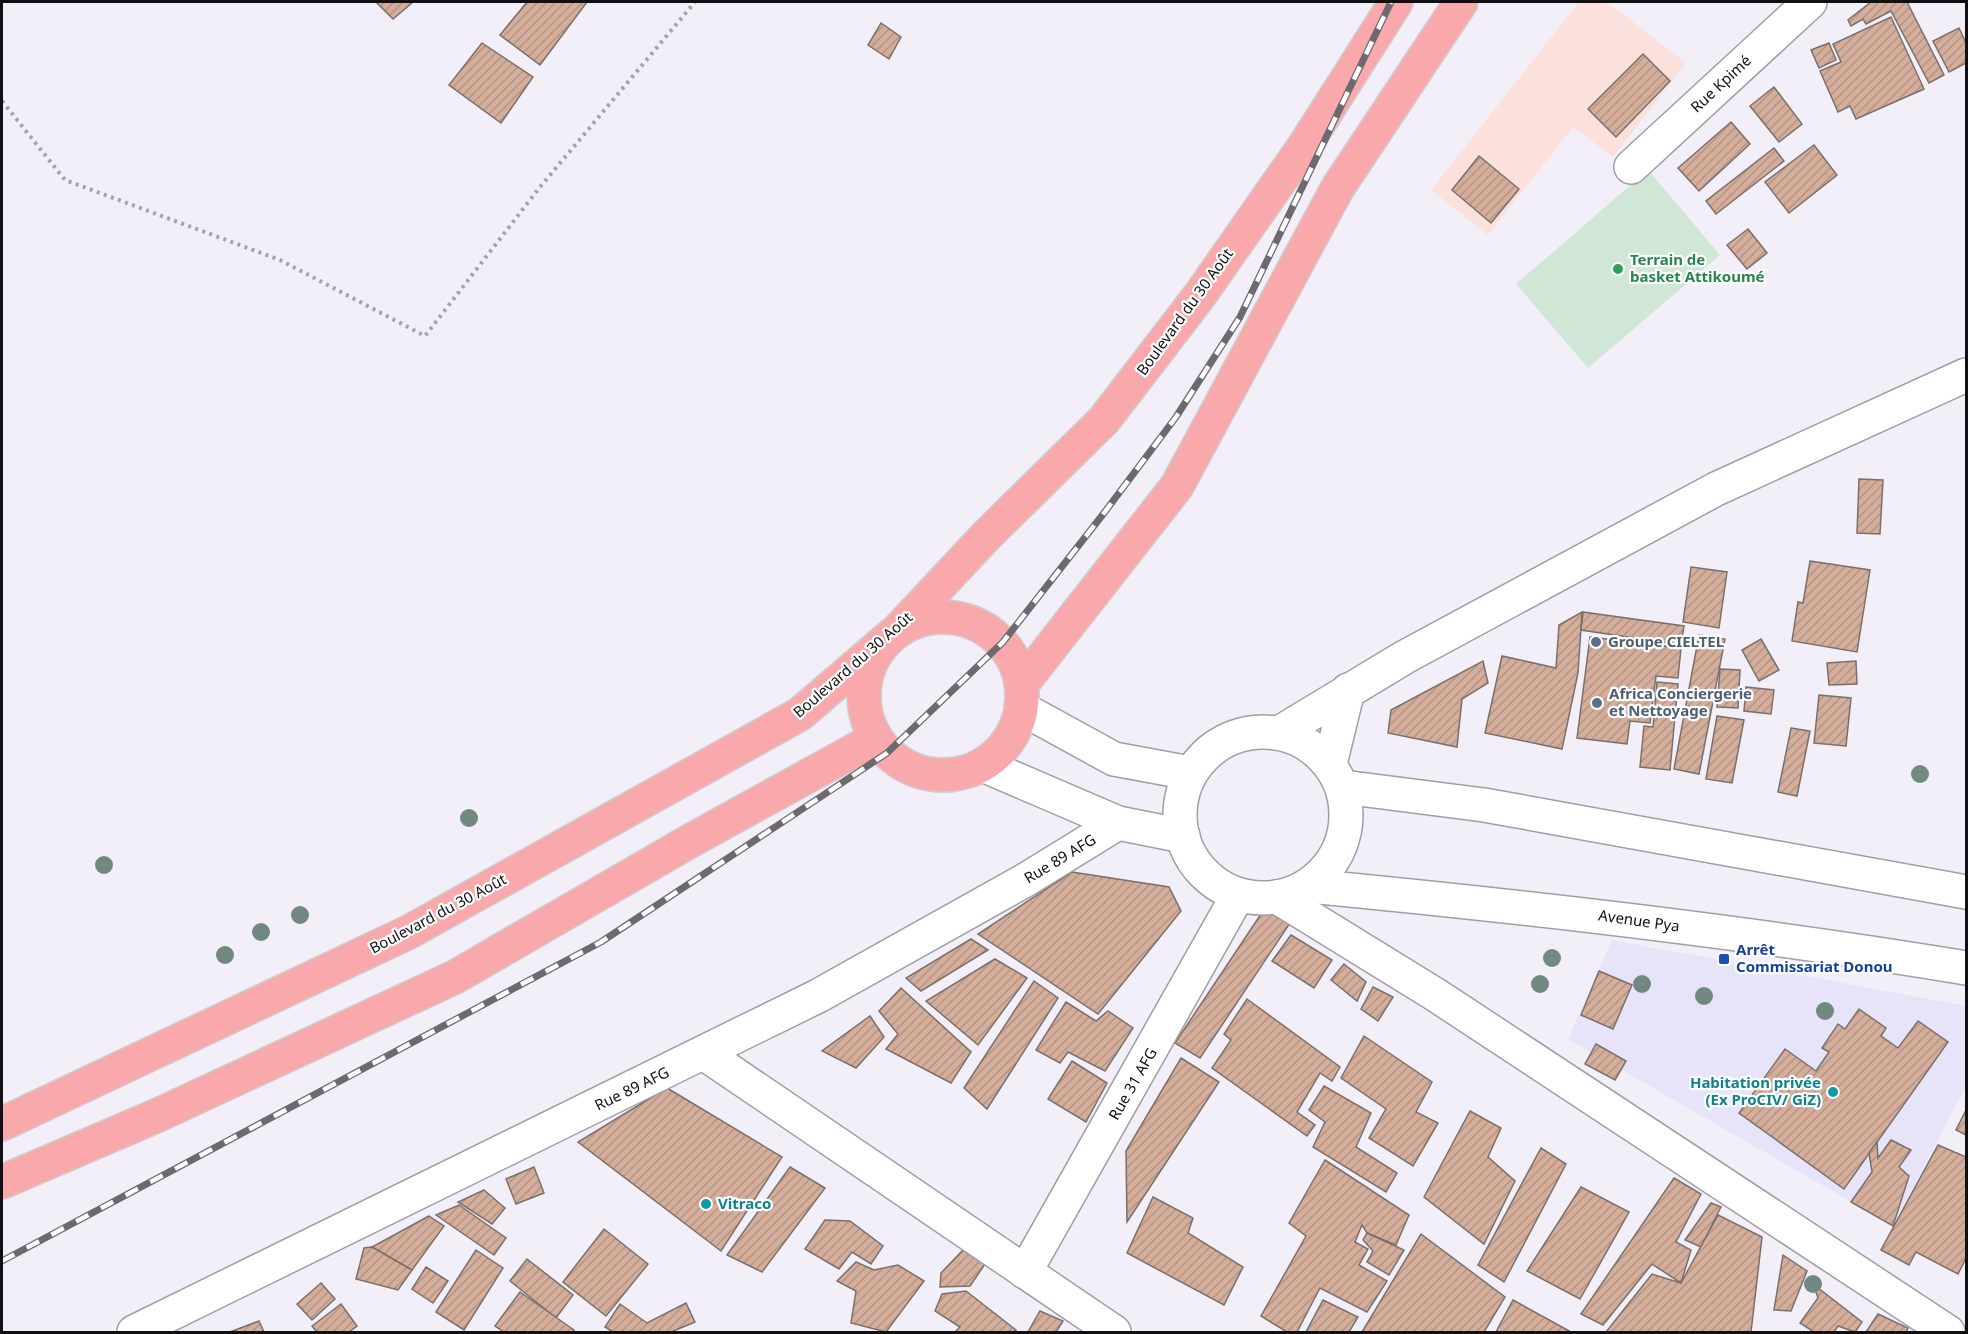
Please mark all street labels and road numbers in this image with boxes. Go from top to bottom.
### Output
street label: Rue Kpimé [1686,50,1755,116]
street label: Boulevard du 30 Août [1131,244,1237,379]
street label: Boulevard du 30 Août [788,606,917,722]
street label: Rue 89 AFG [1020,829,1099,887]
street label: Boulevard du 30 Août [366,868,510,958]
street label: Avenue Pya [1597,904,1681,936]
street label: Rue 31 AFG [1103,1044,1161,1123]
street label: Rue 89 AFG [591,1062,672,1115]

